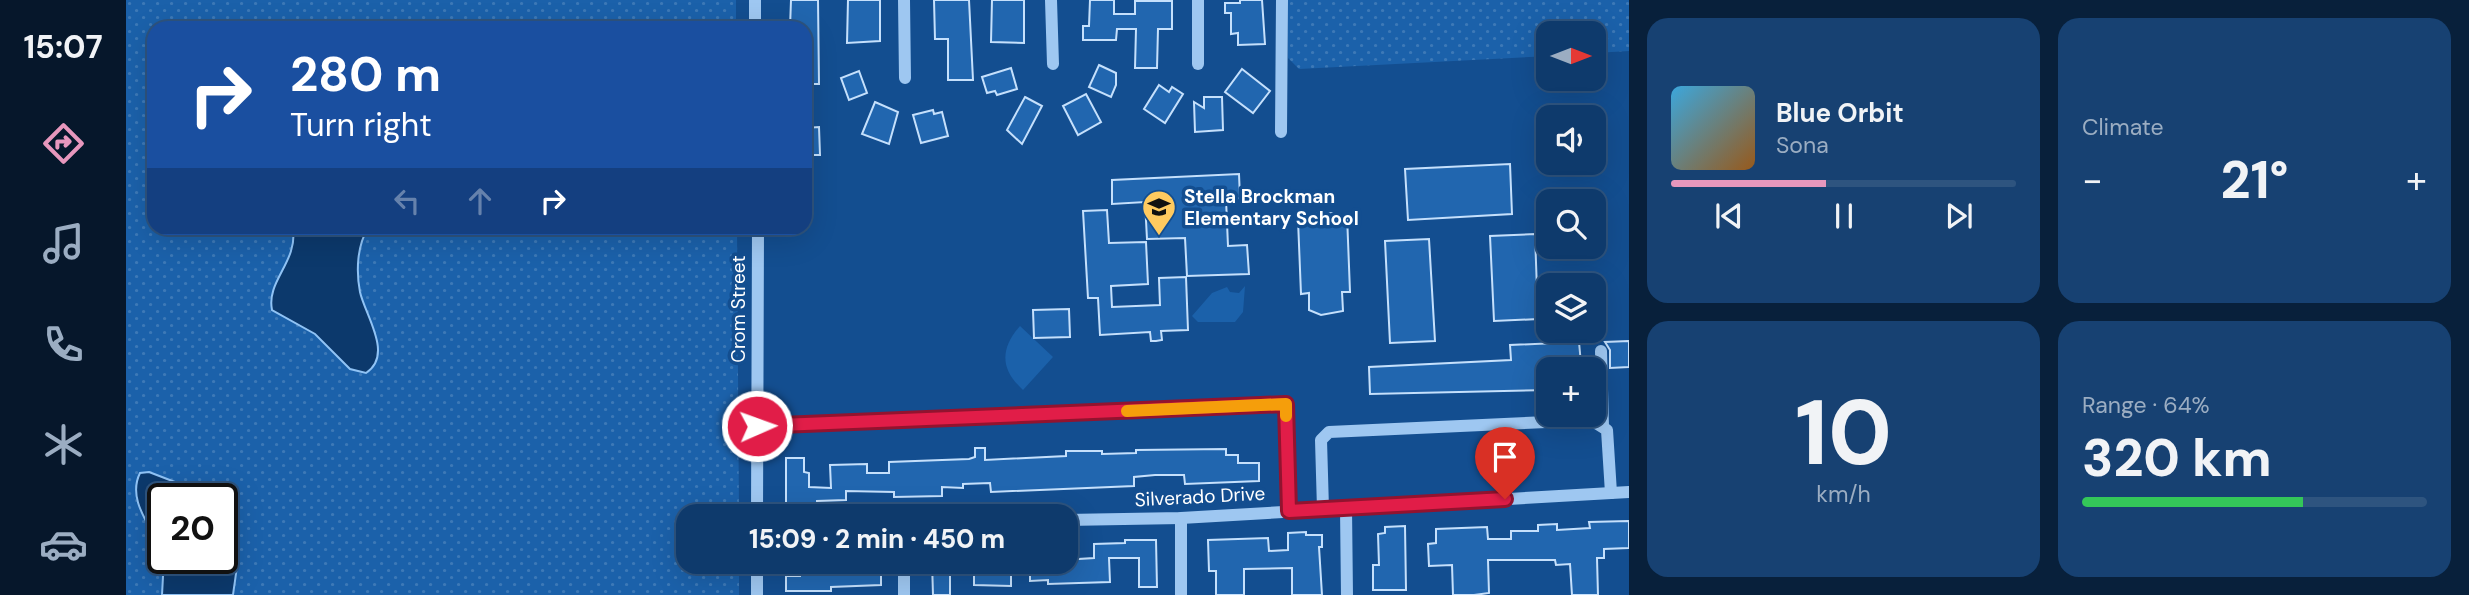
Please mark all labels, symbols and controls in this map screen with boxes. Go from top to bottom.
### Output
north arrow [1536,21,1606,91]
map controls [1536,21,1606,427]
text: 15:07 [23,26,103,68]
text: 280 m [290,42,441,106]
icon: right [175,49,266,140]
text: Blue Orbit [1776,96,1904,130]
text: Turn right [290,104,432,146]
button: sound [1536,105,1606,175]
text: Climate [2082,112,2164,142]
icon: directions [39,119,88,168]
text: Sona [1776,130,1829,160]
text: 21° [2220,146,2289,214]
text: − [2082,155,2103,205]
text: + [2406,155,2427,205]
icon: left [388,182,426,220]
icon: ahead [461,182,499,220]
icon: right [534,182,572,220]
place label: Stella Brockman Elementary School [1184,184,1359,231]
school or university icon: Stella Brockman Elementary School [1140,188,1178,237]
button: search [1536,189,1606,259]
icon: previous [1710,197,1748,235]
icon: pause [1825,197,1863,235]
icon: next [1940,197,1978,235]
icon: music [39,219,88,268]
street label: Crom Street [726,255,751,363]
button: layers [1536,273,1606,343]
icon: phone [39,320,88,369]
button: + [1536,357,1606,427]
text: 10 [1795,374,1892,492]
position arrow [720,389,794,463]
text: Range · 64% [2082,390,2210,420]
icon: climate [39,420,88,469]
text: 320 km [2082,424,2272,492]
pin [1475,427,1535,499]
icon: arrive [1486,438,1524,476]
text: km/h [1816,479,1871,509]
street label: Silverado Drive [1134,481,1266,512]
speed limit sign: 20 [147,483,238,574]
icon: car [39,520,88,569]
text: 15:09 · 2 min · 450 m [749,522,1005,556]

